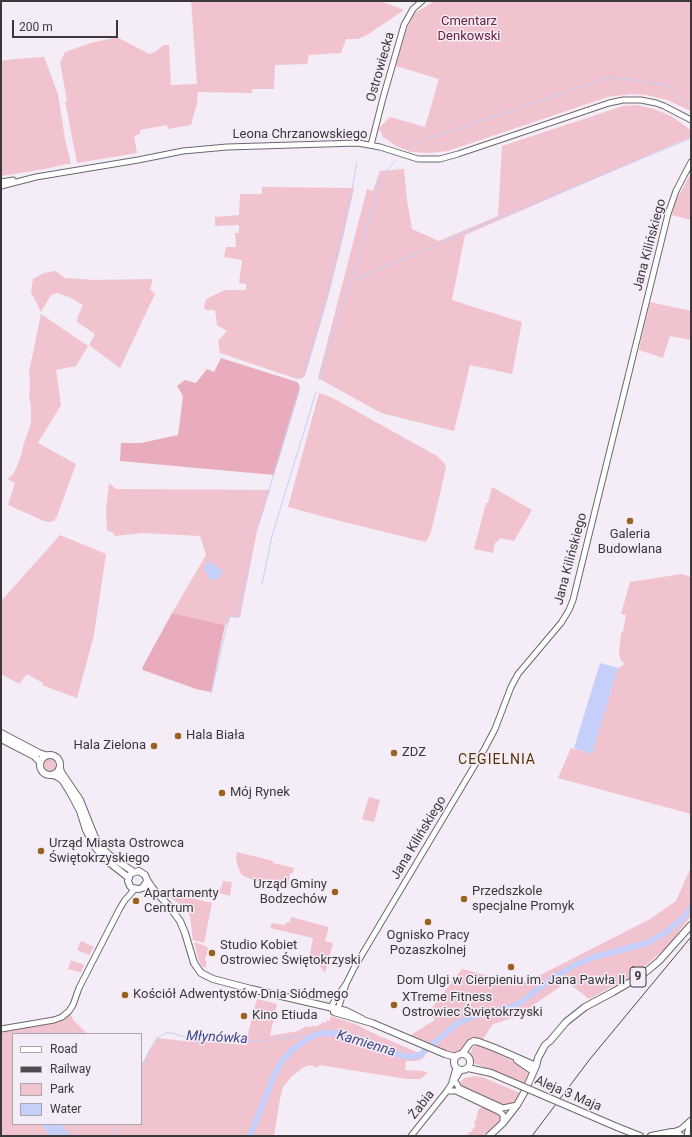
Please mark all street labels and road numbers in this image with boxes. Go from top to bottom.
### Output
street label: Ostrowiecka [364,30,398,104]
street label: Leona Chrzanowskiego [233,127,367,143]
street label: Jana Kilińskiego [630,197,670,293]
street label: Jana Kilińskiego [551,511,591,607]
street label: Jana Kilińskiego [388,793,450,883]
road number: 9 [630,967,646,987]
street label: Aleja 3 Maja [532,1073,604,1115]
street label: Żabia [406,1087,438,1123]

